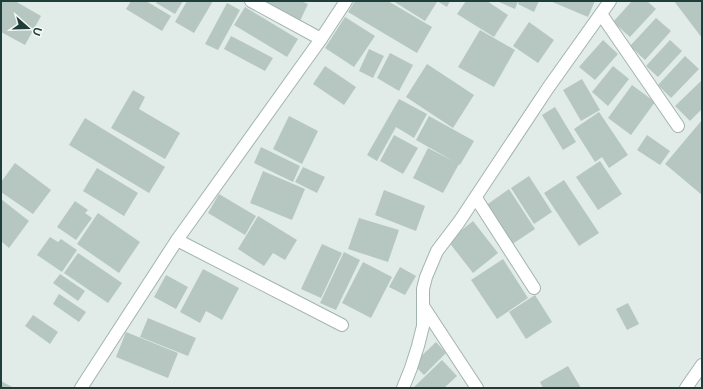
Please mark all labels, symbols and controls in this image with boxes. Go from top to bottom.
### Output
north arrow [8,8,48,48]
text: U [29,25,44,37]

